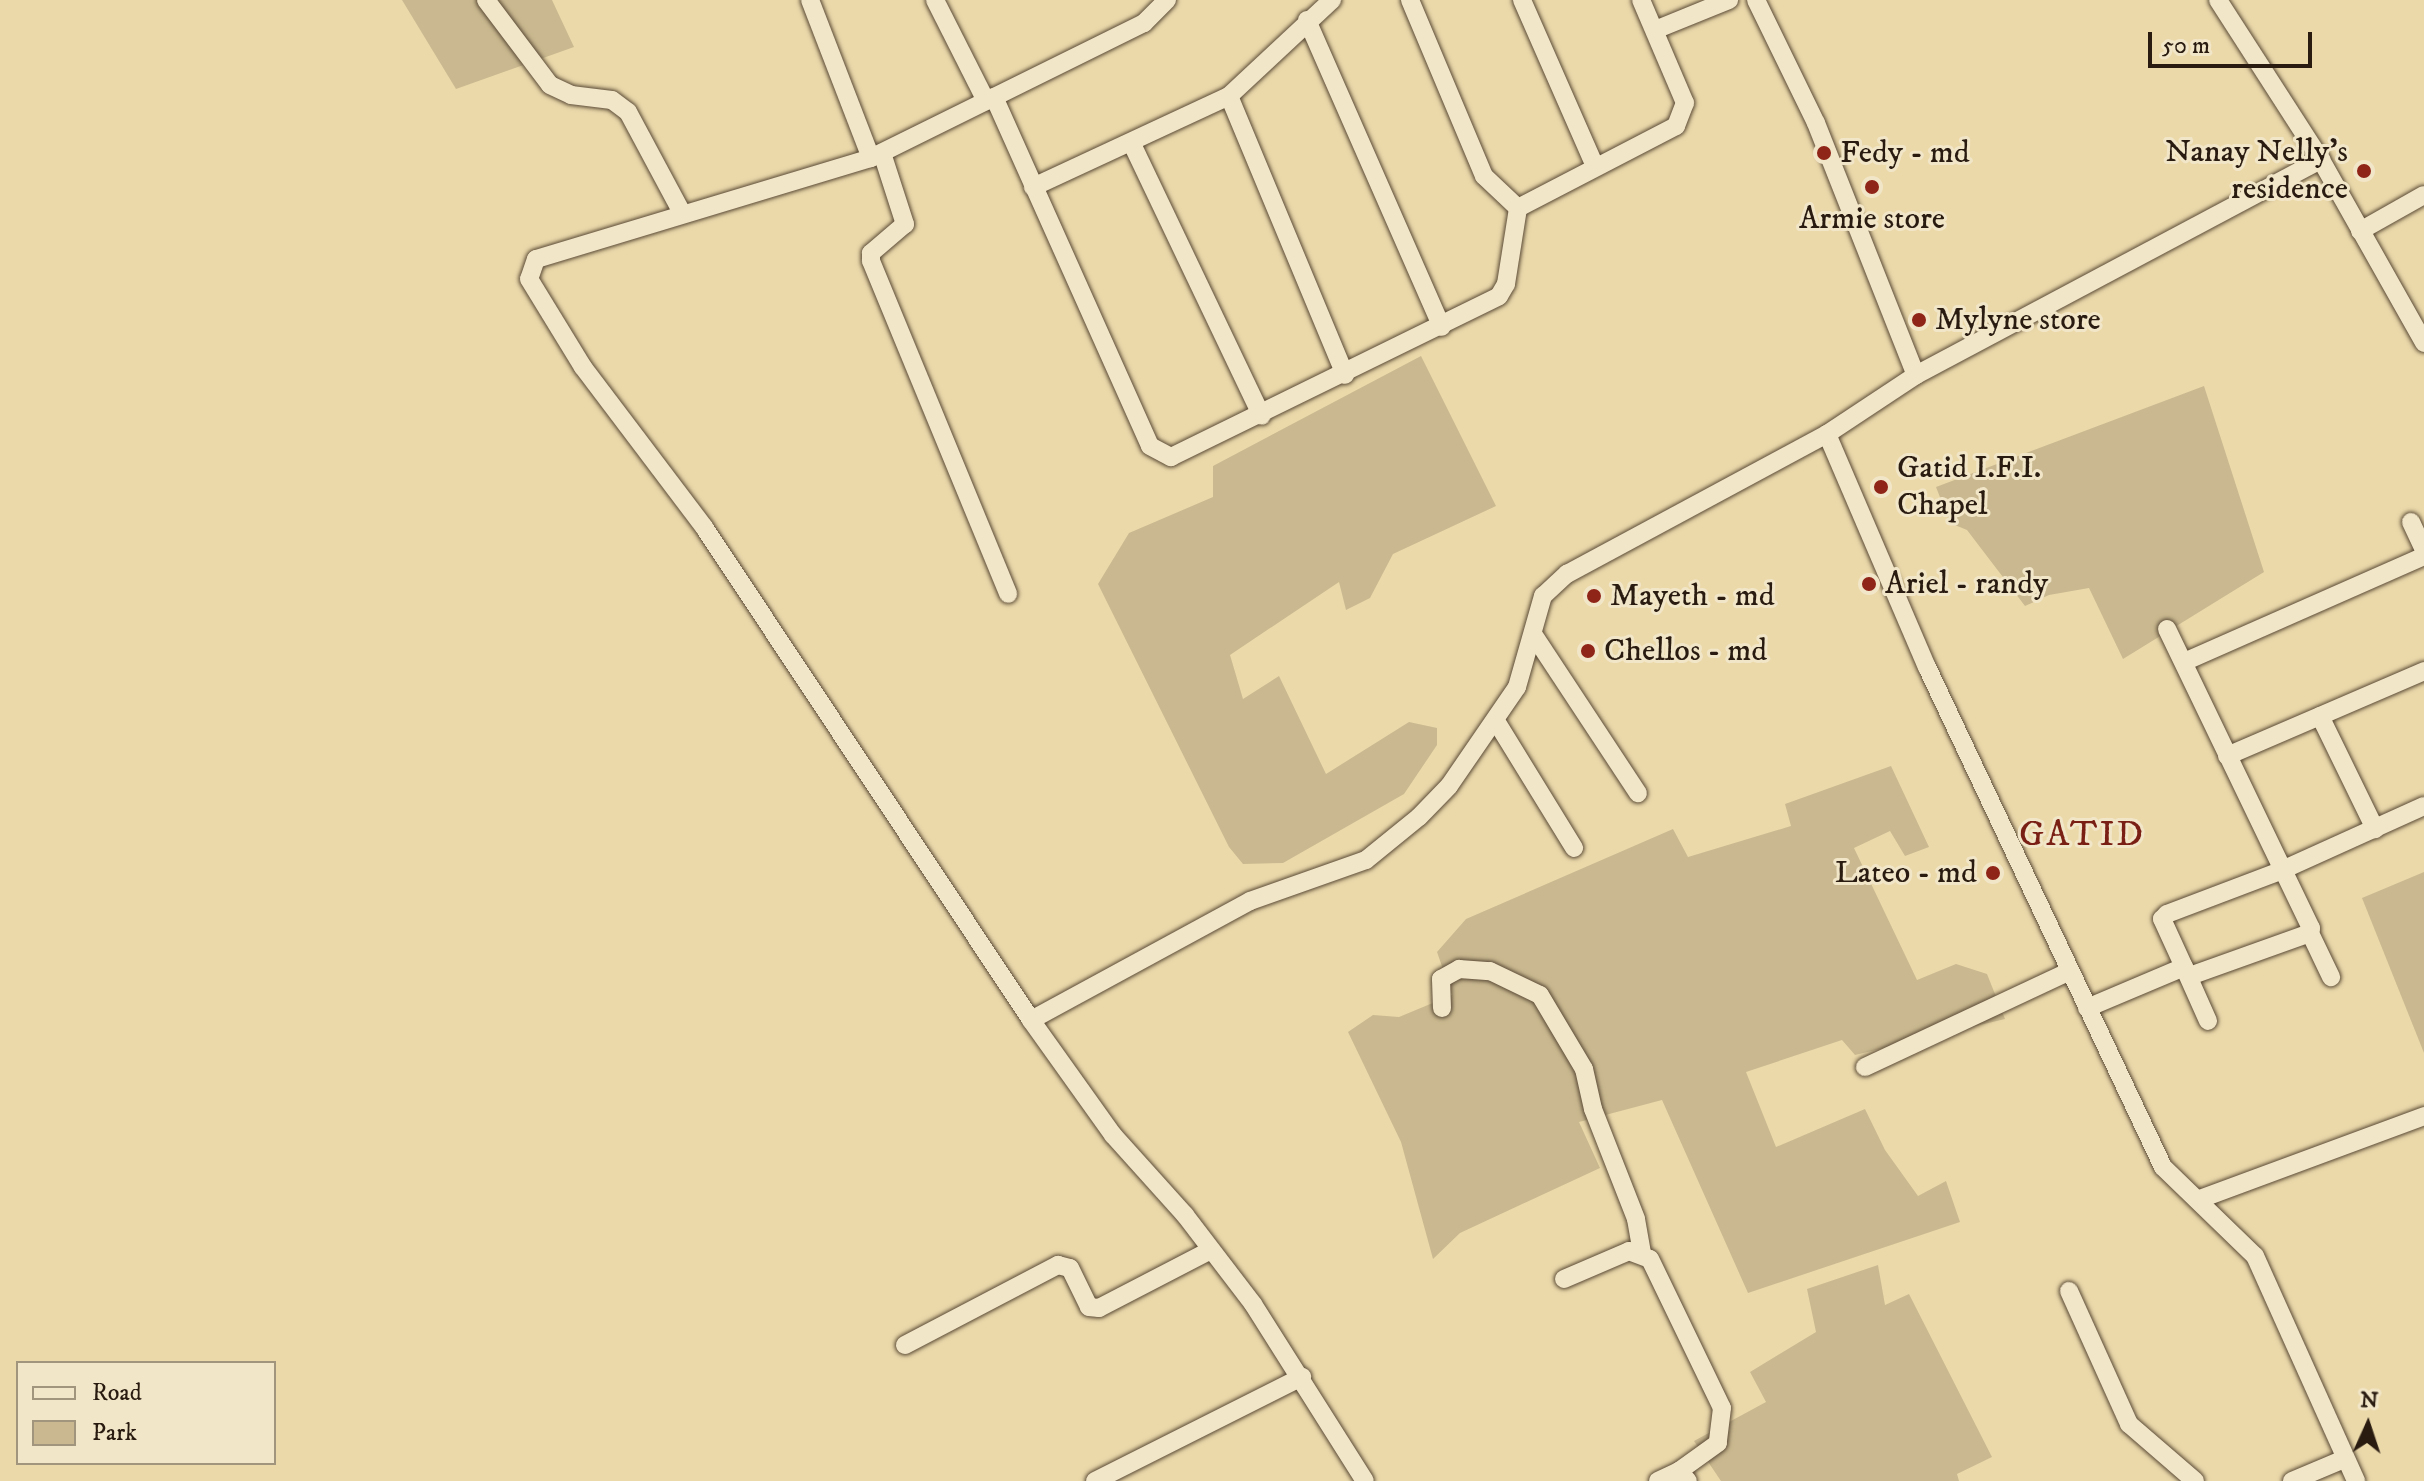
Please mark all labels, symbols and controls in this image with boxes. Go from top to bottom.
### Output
scale bar [2152,16,2316,66]
text: 50 m [2162,31,2210,61]
place label: Fedy - md [1840,134,1970,172]
place label: Nanay Nelly's residence [2165,134,2348,209]
marker: Fedy - md [1815,144,1833,162]
marker: Nanay Nelly's residence [2355,162,2373,180]
marker: Armie store [1863,178,1881,196]
place label: Armie store [1799,200,1945,238]
place label: Mylyne store [1935,301,2101,339]
marker: Mylyne store [1910,311,1928,329]
place label: Gatid I.F.I. Chapel [1897,450,2041,525]
marker: Gatid I.F.I. Chapel [1872,478,1890,496]
place label: Ariel - randy [1885,565,2048,603]
marker: Ariel - randy [1860,575,1878,593]
place label: Mayeth - md [1610,577,1775,615]
marker: Mayeth - md [1585,587,1603,605]
place label: Chellos - md [1604,632,1767,670]
marker: Chellos - md [1579,642,1597,660]
district label: GATID [2019,813,2145,857]
place label: Lateo - md [1835,854,1977,892]
marker: Lateo - md [1984,864,2002,882]
legend [16,1361,276,1465]
text: Road [92,1378,142,1408]
north arrow [2328,1385,2408,1465]
text: N [2360,1387,2379,1414]
text: Park [92,1418,137,1448]

